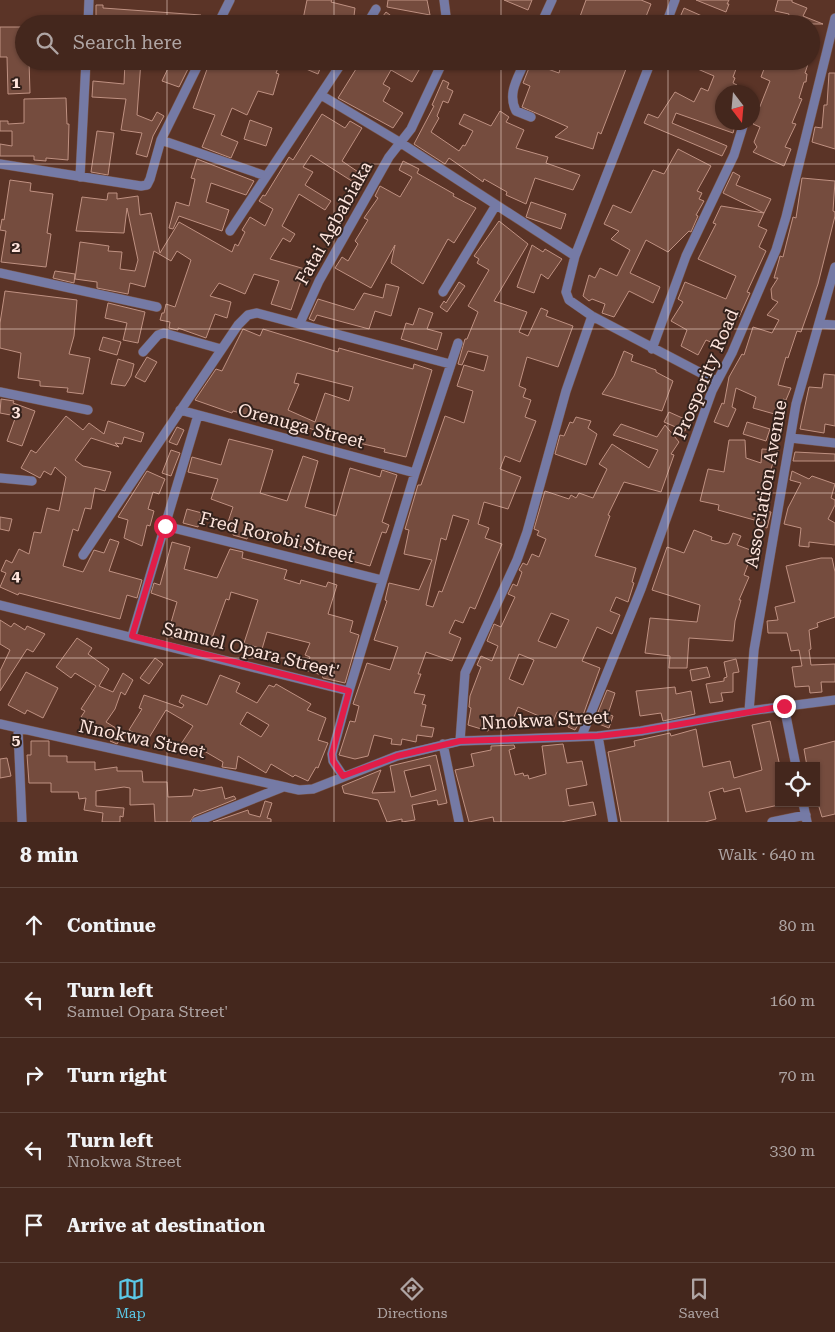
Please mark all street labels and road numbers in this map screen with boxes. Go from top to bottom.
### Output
street label: Fatai Agbabiaka [291,157,376,288]
street label: Prosperity Road [669,305,743,442]
street label: Association Avenue [740,398,791,570]
street label: Orenuga Street [236,399,367,453]
street label: Fred Rorobi Street [197,507,357,566]
street label: Samuel Opara Street' [161,617,342,682]
street label: Nnokwa Street [480,706,610,733]
street label: Nnokwa Street [77,715,208,762]

